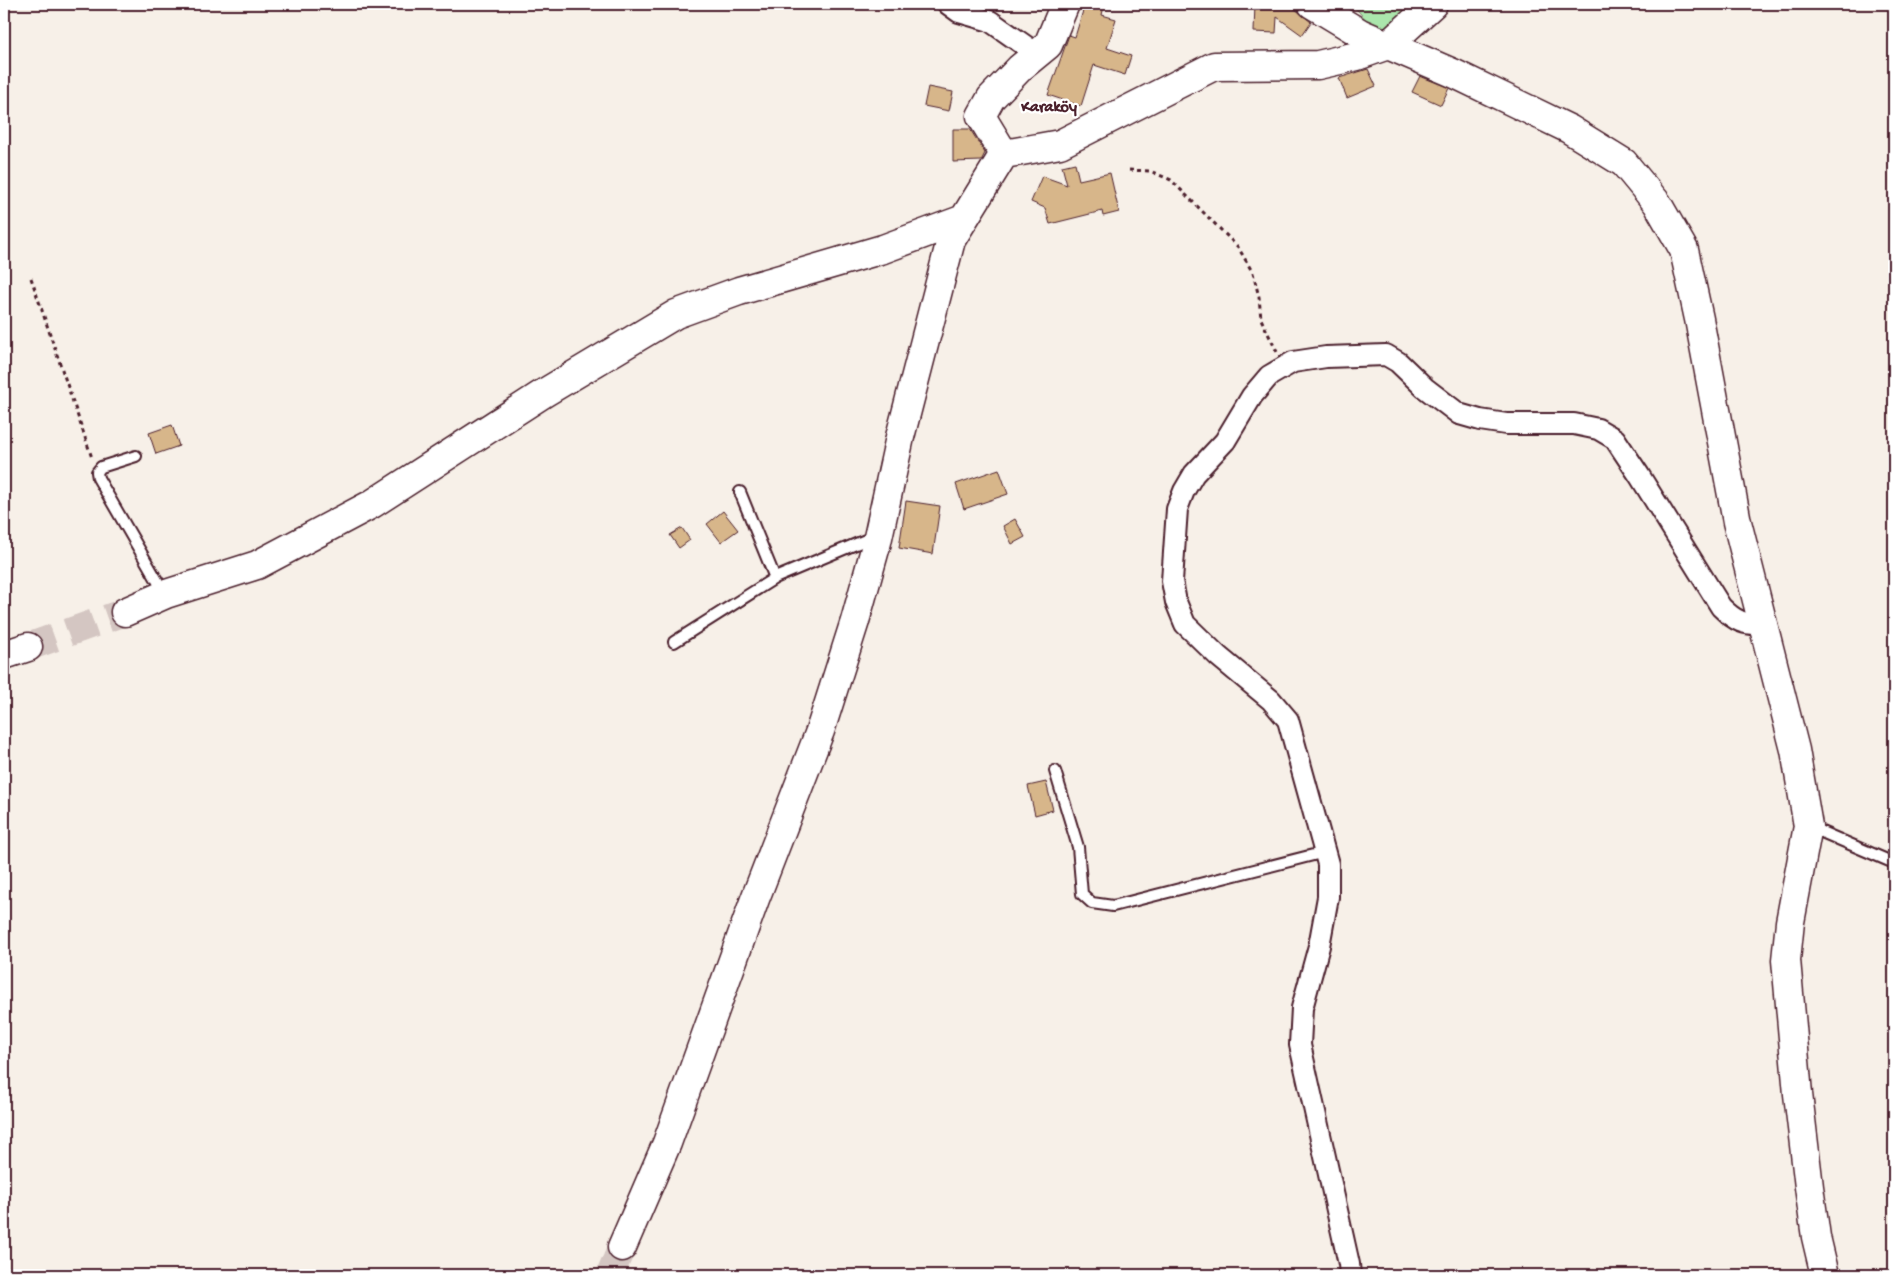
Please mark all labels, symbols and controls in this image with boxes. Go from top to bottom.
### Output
district label: Karaköy [1020,99,1077,118]

